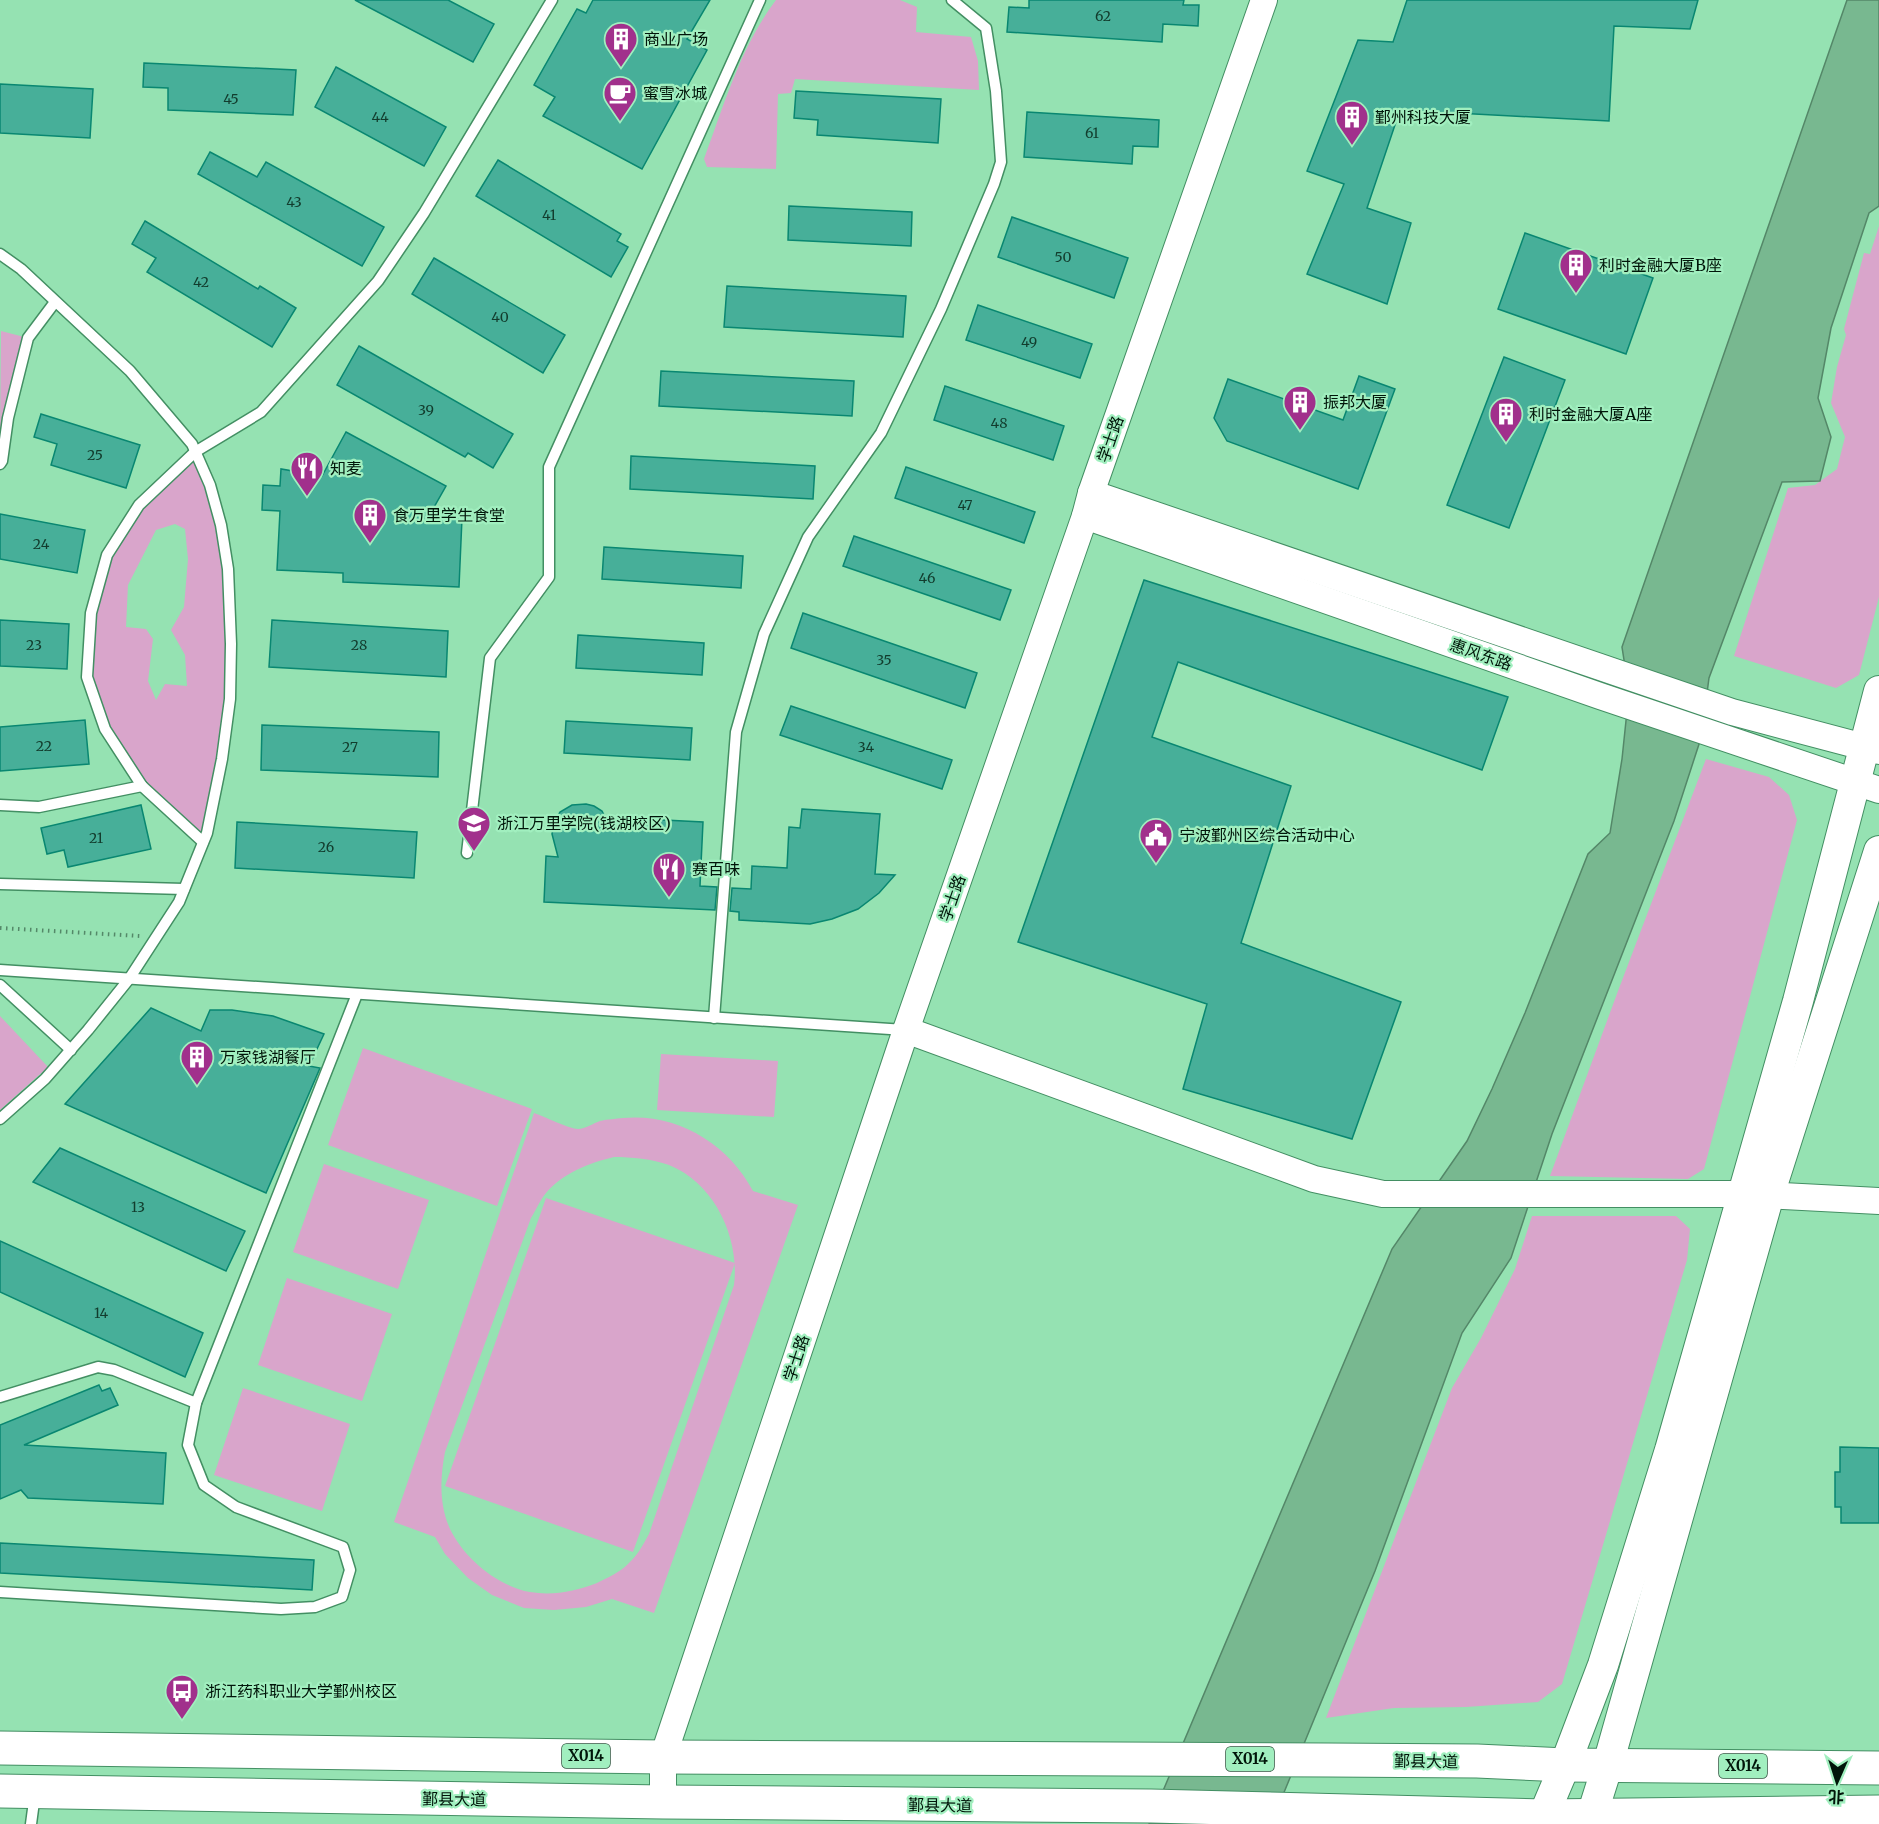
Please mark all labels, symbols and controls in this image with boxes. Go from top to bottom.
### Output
house number: 62 [1095,7,1111,25]
building icon: 商业广场 [603,21,639,68]
place label: 商业广场 [644,29,708,49]
cafe icon: 蜜雪冰城 [602,75,638,122]
place label: 蜜雪冰城 [643,83,707,103]
house number: 45 [223,90,239,108]
building icon: 鄞州科技大厦 [1334,99,1370,146]
place label: 鄞州科技大厦 [1375,107,1471,127]
house number: 44 [371,108,389,126]
house number: 61 [1085,124,1099,142]
house number: 43 [286,193,302,211]
house number: 41 [542,206,556,224]
building icon: 利时金融大厦B座 [1558,247,1594,294]
house number: 50 [1055,248,1071,266]
place label: 利时金融大厦B座 [1599,255,1722,275]
house number: 42 [193,273,209,291]
house number: 40 [491,308,509,326]
house number: 49 [1021,333,1037,351]
building icon: 振邦大厦 [1282,384,1318,431]
place label: 振邦大厦 [1323,392,1387,412]
building icon: 利时金融大厦A座 [1488,396,1524,443]
house number: 39 [418,401,434,419]
place label: 利时金融大厦A座 [1529,404,1652,424]
street label: 学士路 [1093,413,1127,465]
house number: 48 [991,414,1007,432]
house number: 25 [87,446,103,464]
restaurant icon: 知麦 [289,450,325,497]
place label: 知麦 [330,458,362,478]
house number: 47 [957,496,973,514]
building icon: 食万里学生食堂 [352,497,388,544]
place label: 食万里学生食堂 [393,505,505,525]
house number: 24 [33,535,50,553]
house number: 46 [919,569,935,587]
street label: 惠风东路 [1447,634,1515,674]
house number: 23 [26,636,42,654]
house number: 28 [351,636,367,654]
house number: 35 [876,651,892,669]
house number: 22 [36,737,52,755]
house number: 27 [342,738,358,756]
house number: 34 [858,738,875,756]
school or university icon: 浙江万里学院(钱湖校区) [456,805,492,852]
place label: 浙江万里学院(钱湖校区) [497,813,671,833]
public building icon: 宁波鄞州区综合活动中心 [1138,817,1174,864]
place label: 宁波鄞州区综合活动中心 [1179,825,1355,845]
house number: 21 [89,829,103,847]
house number: 26 [318,838,334,856]
restaurant icon: 赛百味 [651,851,687,898]
place label: 赛百味 [692,859,740,879]
street label: 学士路 [935,872,969,924]
building icon: 万家钱湖餐厅 [179,1039,215,1086]
place label: 万家钱湖餐厅 [220,1047,316,1067]
house number: 13 [131,1198,145,1216]
house number: 14 [94,1304,108,1322]
street label: 学士路 [779,1332,813,1384]
bus stop icon: 浙江药科职业大学鄞州校区 [164,1673,200,1720]
place label: 浙江药科职业大学鄞州校区 [205,1681,397,1701]
road number: X014 [562,1744,610,1768]
road number: X014 [1226,1747,1274,1771]
street label: 鄞县大道 [1394,1750,1458,1772]
north arrow [1807,1752,1867,1812]
road number: X014 [1719,1754,1767,1778]
text: 北 [1828,1787,1845,1807]
street label: 鄞县大道 [422,1788,486,1810]
street label: 鄞县大道 [908,1794,972,1816]

